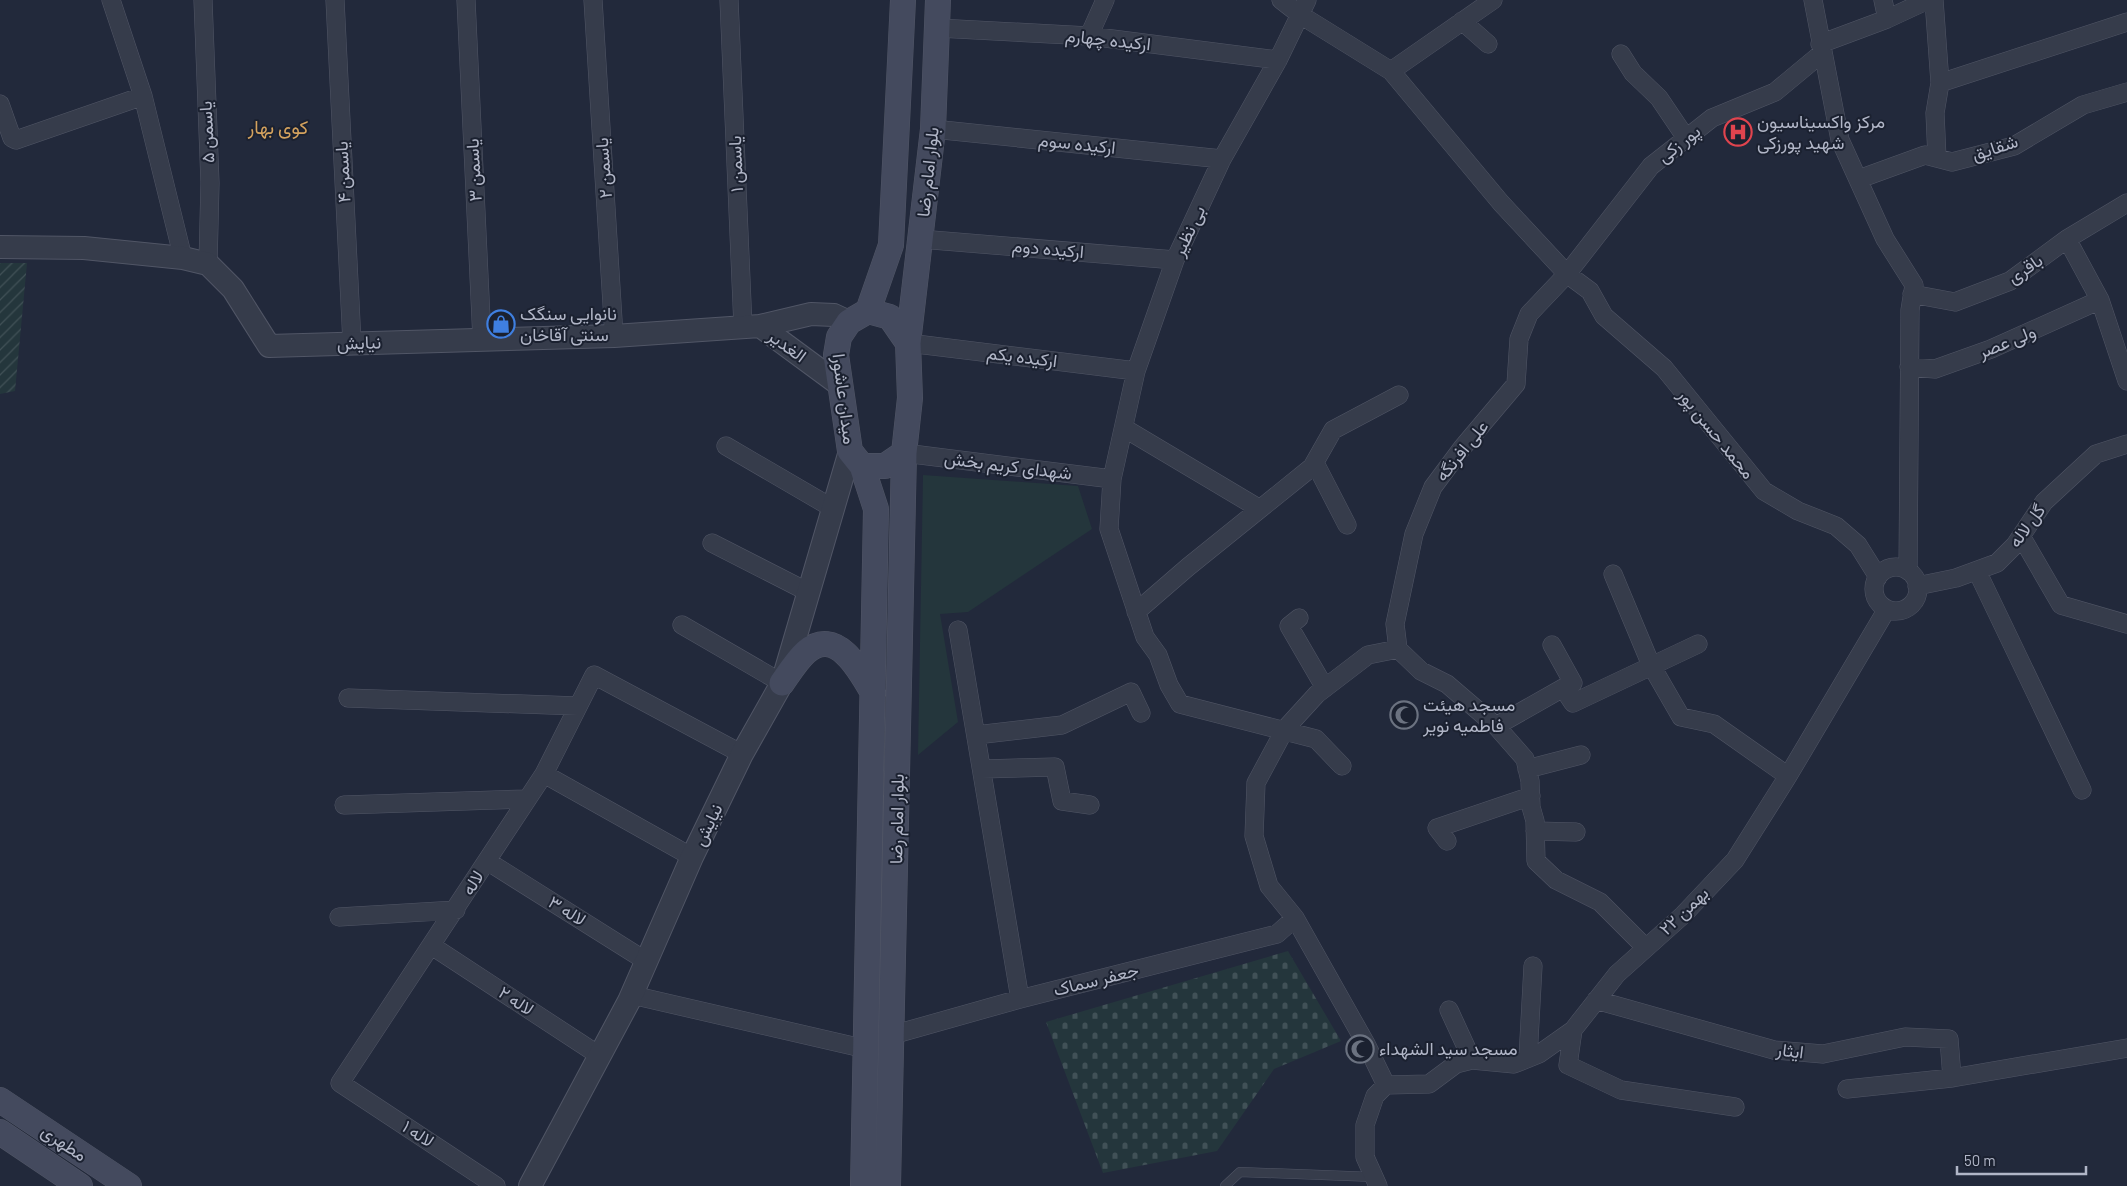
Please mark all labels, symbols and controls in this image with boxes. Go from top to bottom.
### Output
street label: ارکیده چهارم [1064,24,1152,56]
street label: یاسمن ۵ [193,100,220,164]
place label: مرکز واکسیناسیون شهید پورزکی [1757,110,1885,155]
district label: کوی بهار [247,115,308,139]
hospital icon: مرکز واکسیناسیون شهید پورزکی [1723,117,1753,147]
street label: پور زکی [1652,120,1706,168]
street label: بلوار امام رضا [911,126,945,218]
street label: ارکیده سوم [1037,128,1117,160]
street label: شقایق [1969,129,2021,166]
street label: یاسمن ۱ [723,135,748,193]
street label: یاسمن ۲ [590,137,617,199]
street label: یاسمن ۳ [460,138,487,202]
street label: یاسمن ۴ [329,141,356,203]
street label: بی نظیر [1166,202,1210,261]
street label: ارکیده دوم [1011,234,1085,264]
street label: باقری [2003,248,2047,289]
place label: نانوایی سنگک سنتی آقاخان [520,302,617,346]
shop icon: نانوایی سنگک سنتی آقاخان [486,309,516,339]
street label: ولی عصر [1974,320,2039,364]
street label: الغدیر [763,323,811,367]
street label: نیایش [336,330,381,355]
street label: ارکیده یکم [985,341,1059,373]
street label: میدان عاشورا [828,352,861,446]
street label: محمد حسن پور [1671,383,1760,484]
street label: علی افرنگه [1430,415,1493,486]
street label: شهدای کریم بخش [943,446,1073,486]
street label: گل لاله [2003,499,2050,552]
place label: مسجد هیئت فاطمیه نویر [1422,693,1515,737]
mosque icon: مسجد هیئت فاطمیه نویر [1389,700,1419,730]
street label: بلوار امام رضا [884,774,910,864]
street label: نیایش [688,800,728,850]
street label: لاله [456,866,488,899]
street label: ۲۲ بهمن [1654,882,1713,940]
street label: لاله ۳ [545,890,590,930]
street label: جعفر سماک [1051,958,1141,1001]
street label: لاله ۲ [495,981,538,1020]
mosque icon: مسجد سید الشهداء [1345,1034,1375,1064]
place label: مسجد سید الشهداء [1379,1037,1518,1060]
street label: ایثار [1774,1037,1805,1064]
street label: لاله ۱ [398,1115,439,1152]
street label: مطهری [37,1119,92,1166]
scale bar [1957,1144,2086,1176]
text: 50 m [1964,1151,1996,1169]

